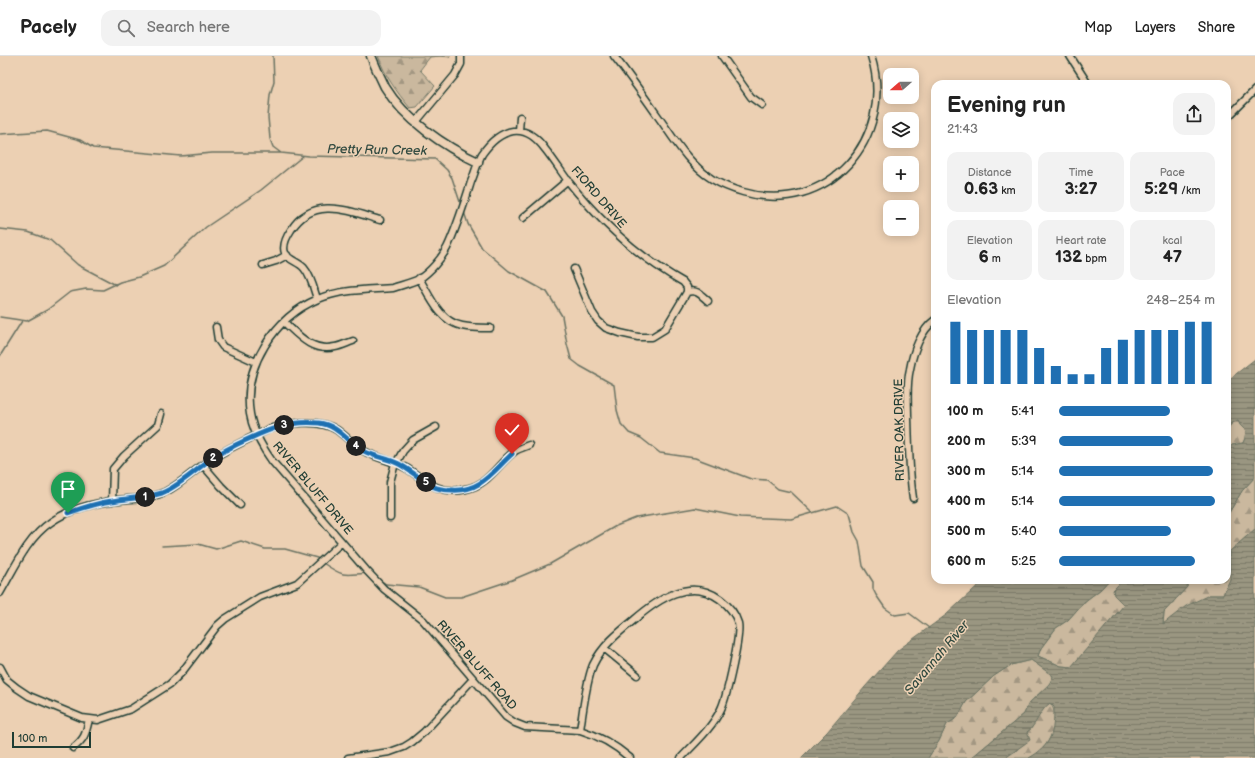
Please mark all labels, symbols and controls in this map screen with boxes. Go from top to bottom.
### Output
search box [101,10,381,46]
text: Pacely [20,16,77,39]
icon: search [115,17,137,39]
text: Search here [147,18,230,37]
text: Map [1084,19,1112,36]
text: Layers [1134,19,1176,36]
text: Share [1198,19,1235,36]
north arrow [883,68,919,104]
map controls [883,68,919,236]
text: Evening run [947,92,1066,119]
button: share [1173,93,1215,135]
button: layers [883,112,919,148]
text: 21:43 [947,121,978,137]
water label: Pretty Run Creek [327,141,428,159]
button: + [883,156,919,192]
street label: FIORD DRIVE [568,163,630,231]
text: Distance [968,166,1012,179]
text: Time [1069,166,1093,179]
text: Pace [1160,166,1185,179]
text: 0.63 [964,179,998,199]
text: 3:27 [1064,179,1098,199]
text: 5:29 [1144,179,1178,199]
text: km [998,184,1016,197]
text: /km [1178,184,1201,197]
button: − [883,200,919,236]
text: Elevation [967,234,1013,247]
text: Heart rate [1056,234,1106,247]
text: kcal [1162,234,1182,247]
text: 6 [978,247,989,267]
text: 132 [1055,247,1082,267]
text: 47 [1163,247,1182,267]
text: m [989,252,1001,265]
text: bpm [1082,252,1107,265]
text: Elevation [947,292,1001,308]
text: 248–254 m [1146,292,1215,308]
street label: RIVER OAK DRIVE [891,378,908,482]
text: 100 m [947,403,983,419]
text: 5:41 [1011,403,1034,419]
pin [495,413,529,454]
pin: 3 [274,415,294,435]
text: 3 [281,418,287,431]
icon: check [501,419,523,441]
text: 200 m [947,433,985,449]
text: 5:39 [1011,433,1037,449]
pin: 4 [346,436,366,456]
street label: RIVER BLUFF DRIVE [269,439,356,538]
text: 4 [353,439,359,452]
pin: 2 [203,448,223,468]
text: 2 [210,451,216,464]
text: 300 m [947,463,985,479]
text: 5:14 [1011,463,1034,479]
pin [51,472,85,513]
pin: 5 [416,472,436,492]
text: 5 [423,475,429,488]
icon: arrive [57,478,79,500]
pin: 1 [135,487,155,507]
text: 1 [143,490,147,503]
text: 400 m [947,493,985,509]
text: 5:14 [1011,493,1034,509]
text: 500 m [947,523,985,539]
text: 5:40 [1011,523,1037,539]
text: 600 m [947,553,986,569]
text: 5:25 [1011,553,1036,569]
water label: Savannah River [901,616,973,698]
street label: RIVER BLUFF ROAD [434,617,520,714]
scale bar [12,730,91,749]
text: 100 m [18,732,47,745]

